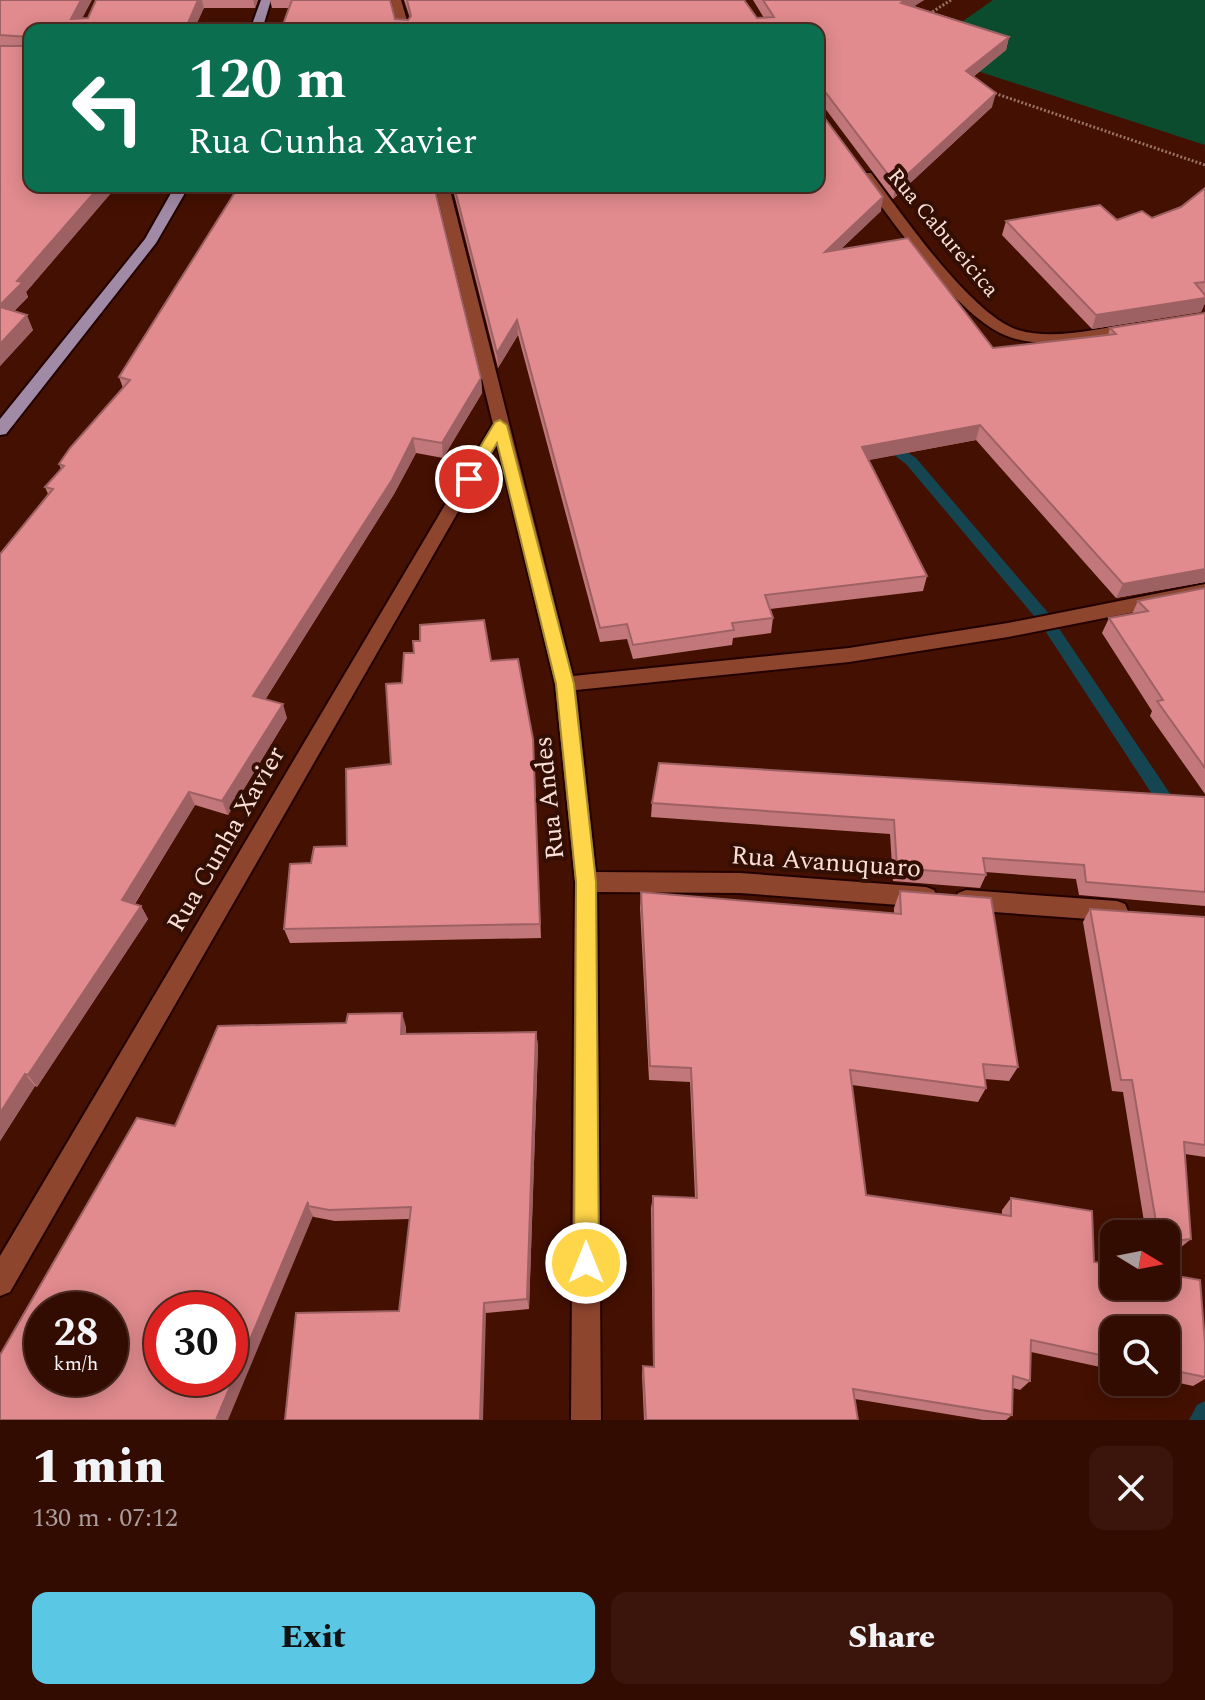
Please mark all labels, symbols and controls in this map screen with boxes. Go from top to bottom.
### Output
text: 120 m [188,38,347,123]
icon: left [56,56,160,160]
text: Rua Cunha Xavier [188,115,477,170]
street label: Rua Cabureicica [879,161,1007,305]
pin [435,445,503,513]
icon: arrive [447,457,491,501]
street label: Rua Andes [523,734,575,862]
street label: Rua Cunha Xavier [156,739,296,939]
street label: Rua Avanuquaro [730,835,922,889]
north arrow [1100,1220,1180,1300]
map controls [1100,1220,1180,1396]
position arrow [544,1221,628,1305]
speed limit sign: 30 [144,1292,248,1396]
text: 28 [54,1303,98,1364]
button: search [1100,1316,1180,1396]
text: km/h [54,1349,99,1379]
text: 1 min [32,1431,165,1504]
button: close [1089,1446,1173,1530]
text: 130 m · 07:12 [32,1498,178,1538]
button: Exit [32,1592,595,1684]
button: Share [611,1592,1173,1684]

